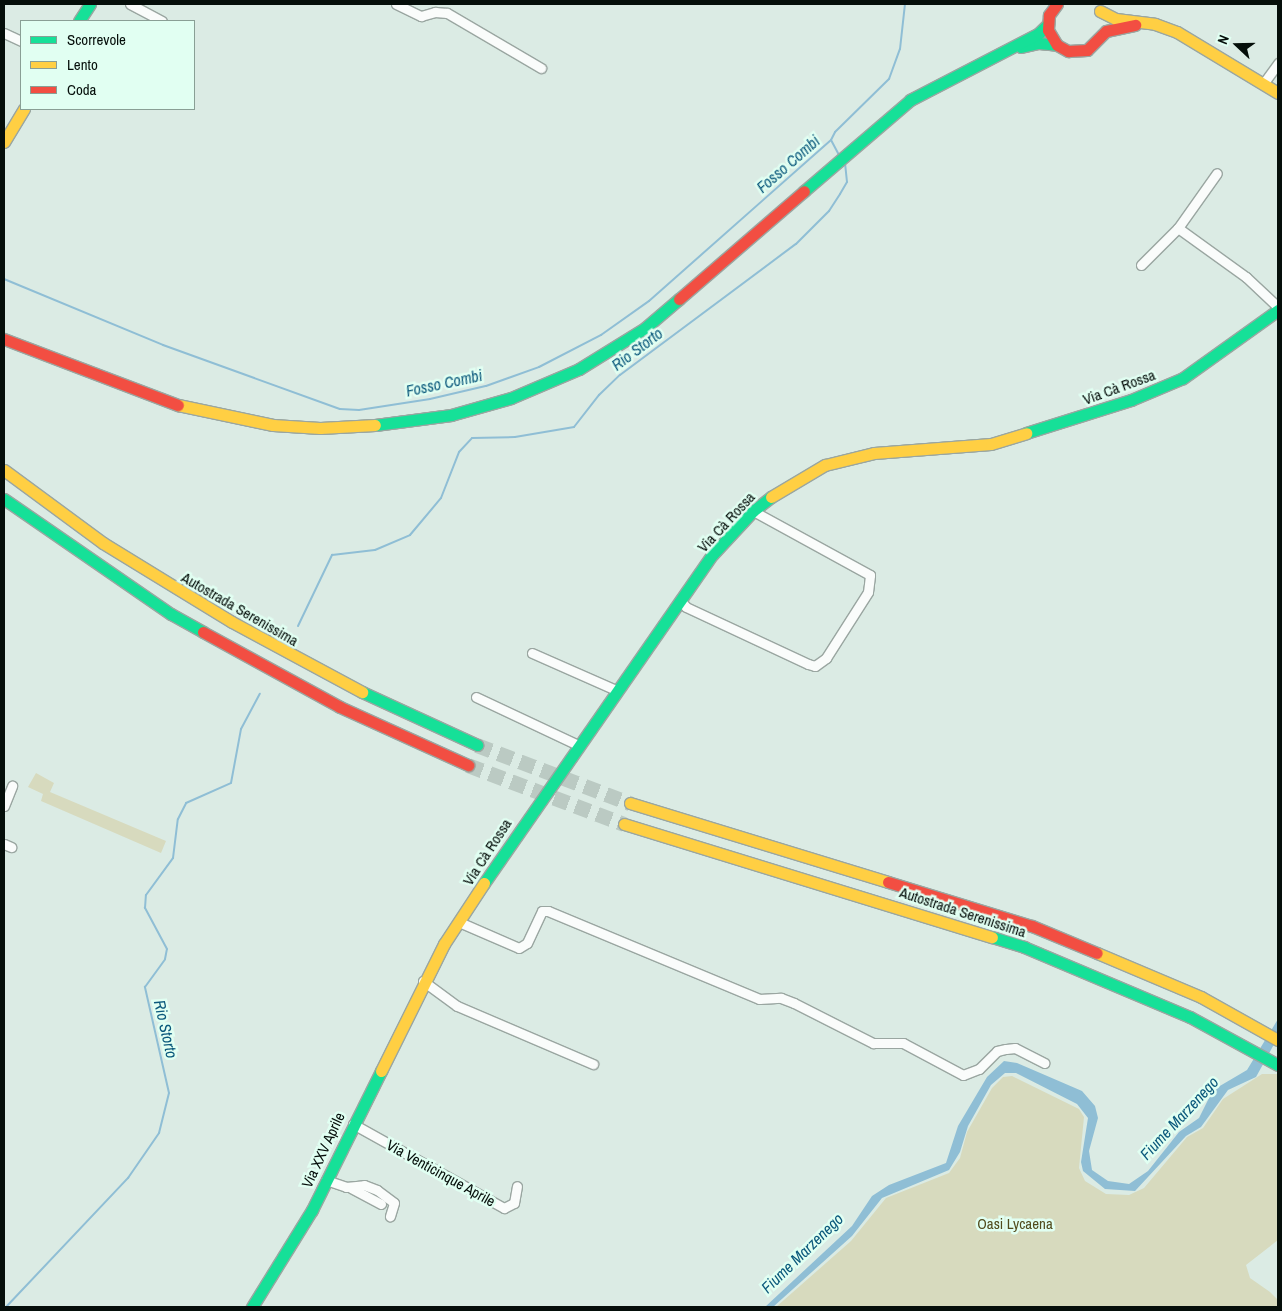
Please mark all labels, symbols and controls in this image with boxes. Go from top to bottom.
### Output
legend [20,20,195,110]
north arrow [1212,20,1262,70]
text: Scorrevole [67,29,126,50]
text: N [1213,33,1233,47]
text: Lento [67,54,98,75]
text: Coda [67,79,96,100]
water label: Fosso Combi [752,131,824,197]
water label: Rio Storto [608,324,666,374]
water label: Fosso Combi [404,366,484,400]
street label: Via Cà Rossa [1080,366,1158,408]
street label: Via Cà Rossa [694,488,758,556]
street label: Autostrada Serenissima [178,568,302,650]
street label: Via Cà Rossa [459,815,515,889]
street label: Autostrada Serenissima [897,883,1029,941]
water label: Rio Storto [150,998,182,1060]
water label: Fiume Marzenego [1136,1073,1222,1163]
street label: Via XXV Aprile [298,1109,348,1191]
street label: Via Venticinque Aprile [383,1136,499,1210]
water label: Fiume Marzenego [757,1209,847,1297]
park label: Oasi Lycaena [977,1215,1053,1233]

